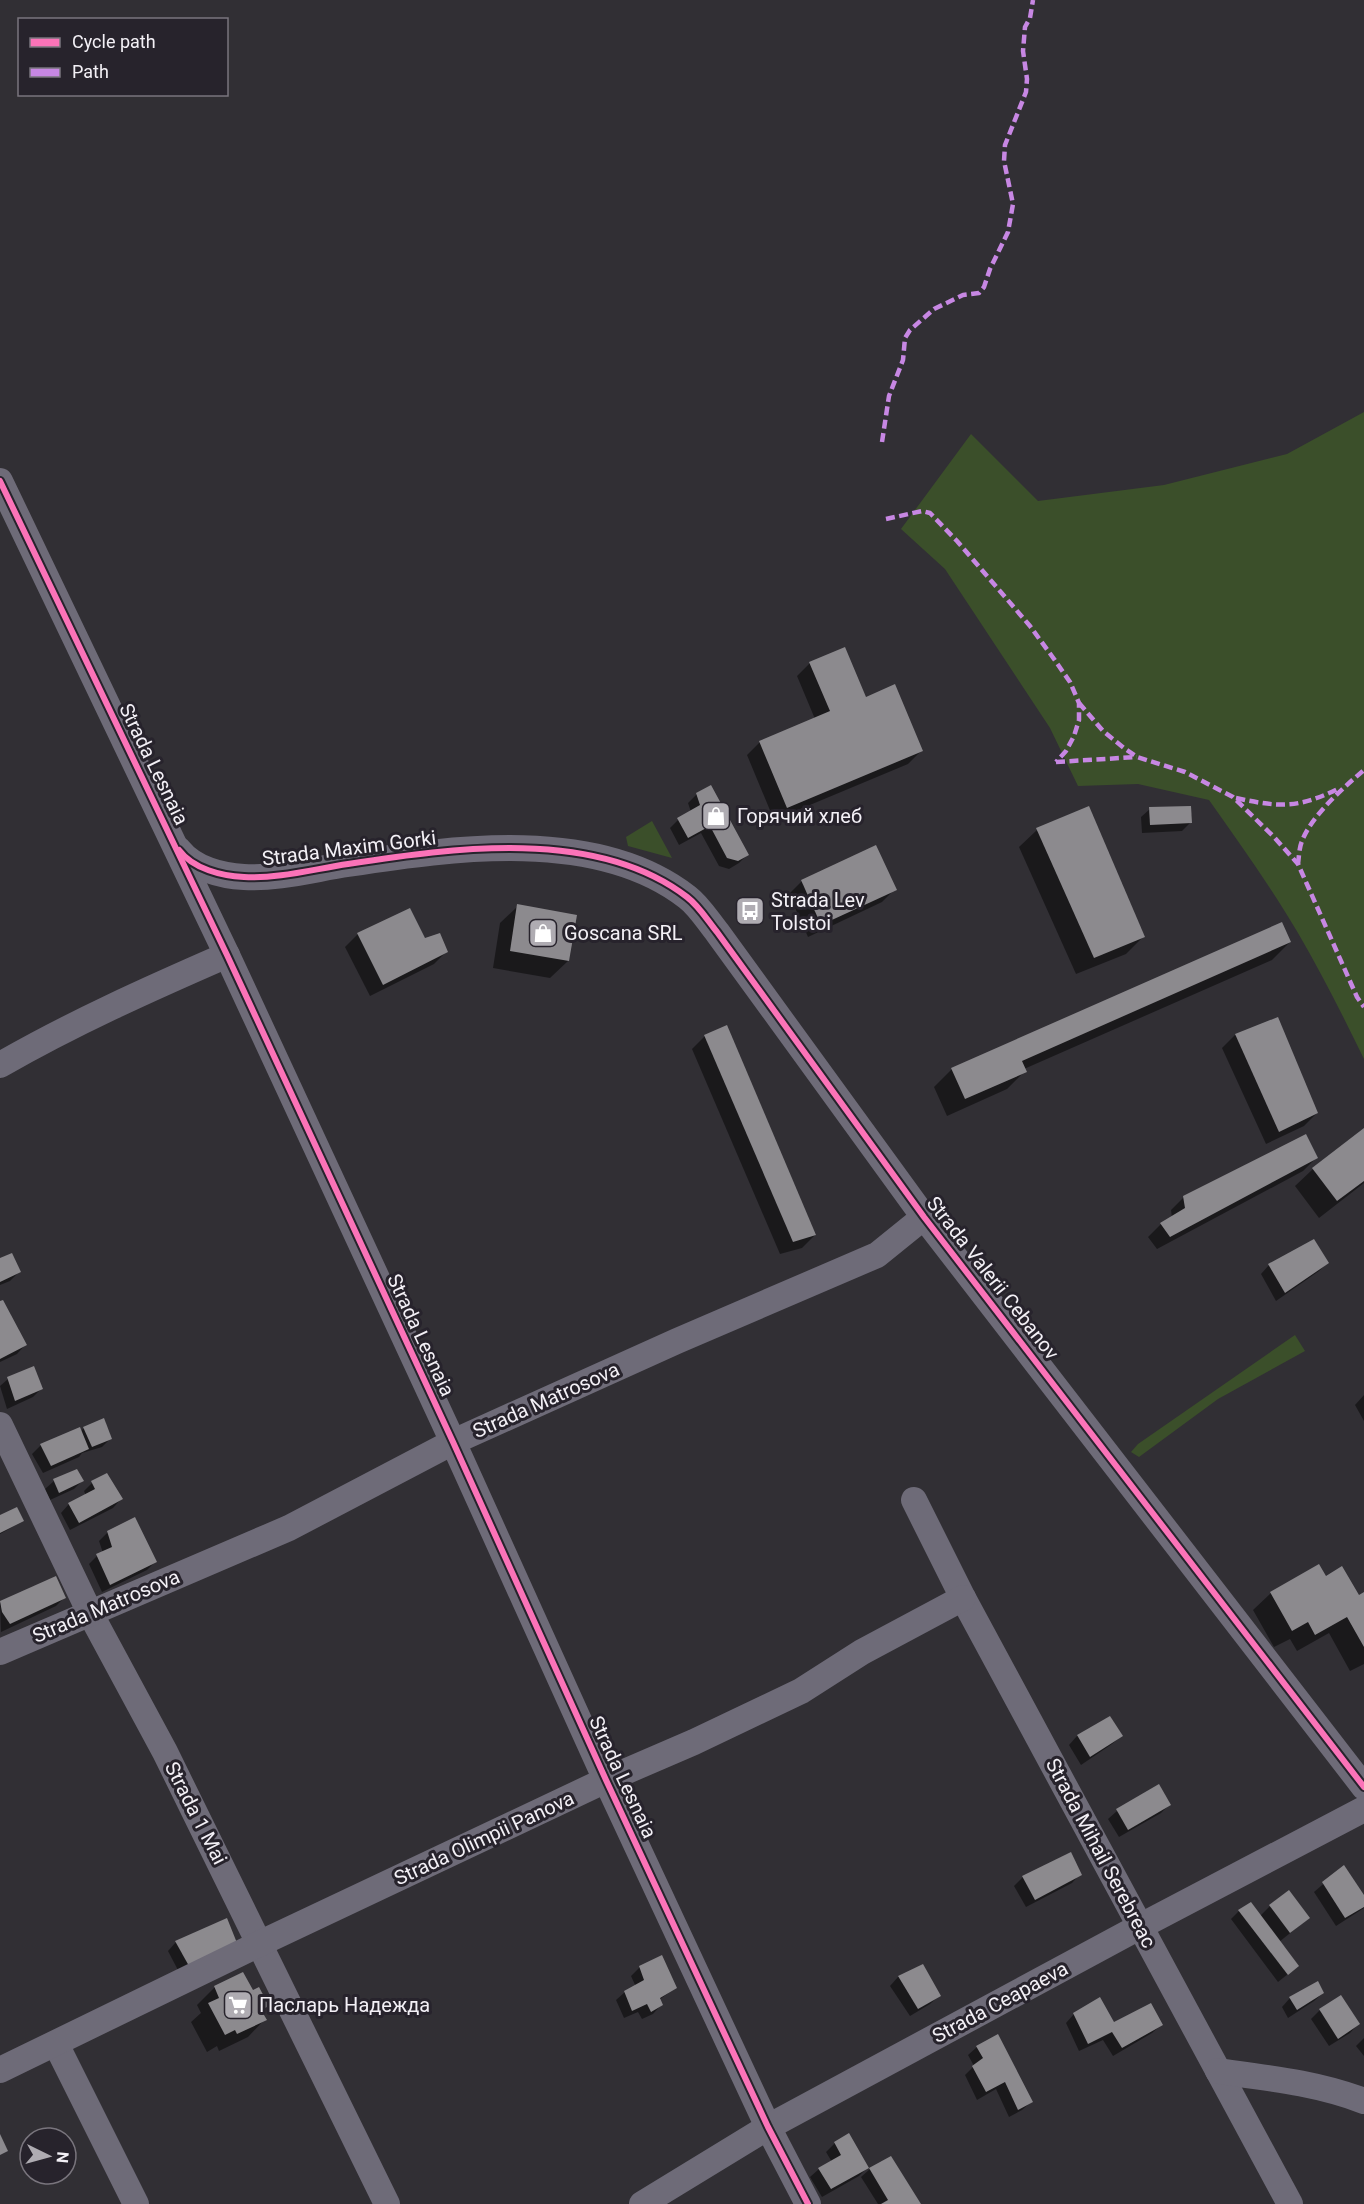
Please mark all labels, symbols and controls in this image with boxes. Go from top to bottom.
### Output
legend [18,18,228,96]
text: Cycle path [72,31,156,52]
text: Path [72,61,109,82]
street label: Strada Lesnaia [114,699,194,829]
shop icon: Горячий хлеб [700,800,732,832]
place label: Горячий хлеб [737,804,862,828]
street label: Strada Maxim Gorki [261,825,437,871]
place label: Strada Lev Tolstoi [771,888,865,935]
bus stop icon: Strada Lev Tolstoi [734,895,766,927]
shop icon: Goscana SRL [527,917,559,949]
place label: Goscana SRL [564,921,683,945]
street label: Strada Valerii Cebanov [922,1192,1064,1365]
street label: Strada Lesnaia [382,1270,460,1400]
street label: Strada Matrosova [469,1357,623,1443]
street label: Strada Matrosova [29,1564,183,1648]
street label: Strada Lesnaia [584,1712,662,1842]
street label: Strada Mihail Serebreac [1041,1754,1161,1952]
street label: Strada 1 Mai [160,1758,232,1868]
street label: Strada Olimpii Panova [390,1786,578,1890]
street label: Strada Ceapaeva [928,1956,1072,2048]
supermarket icon: Пасларь Надежда [222,1989,254,2021]
place label: Пасларь Надежда [259,1993,430,2017]
north arrow [18,2126,78,2186]
text: N [52,2151,72,2164]

